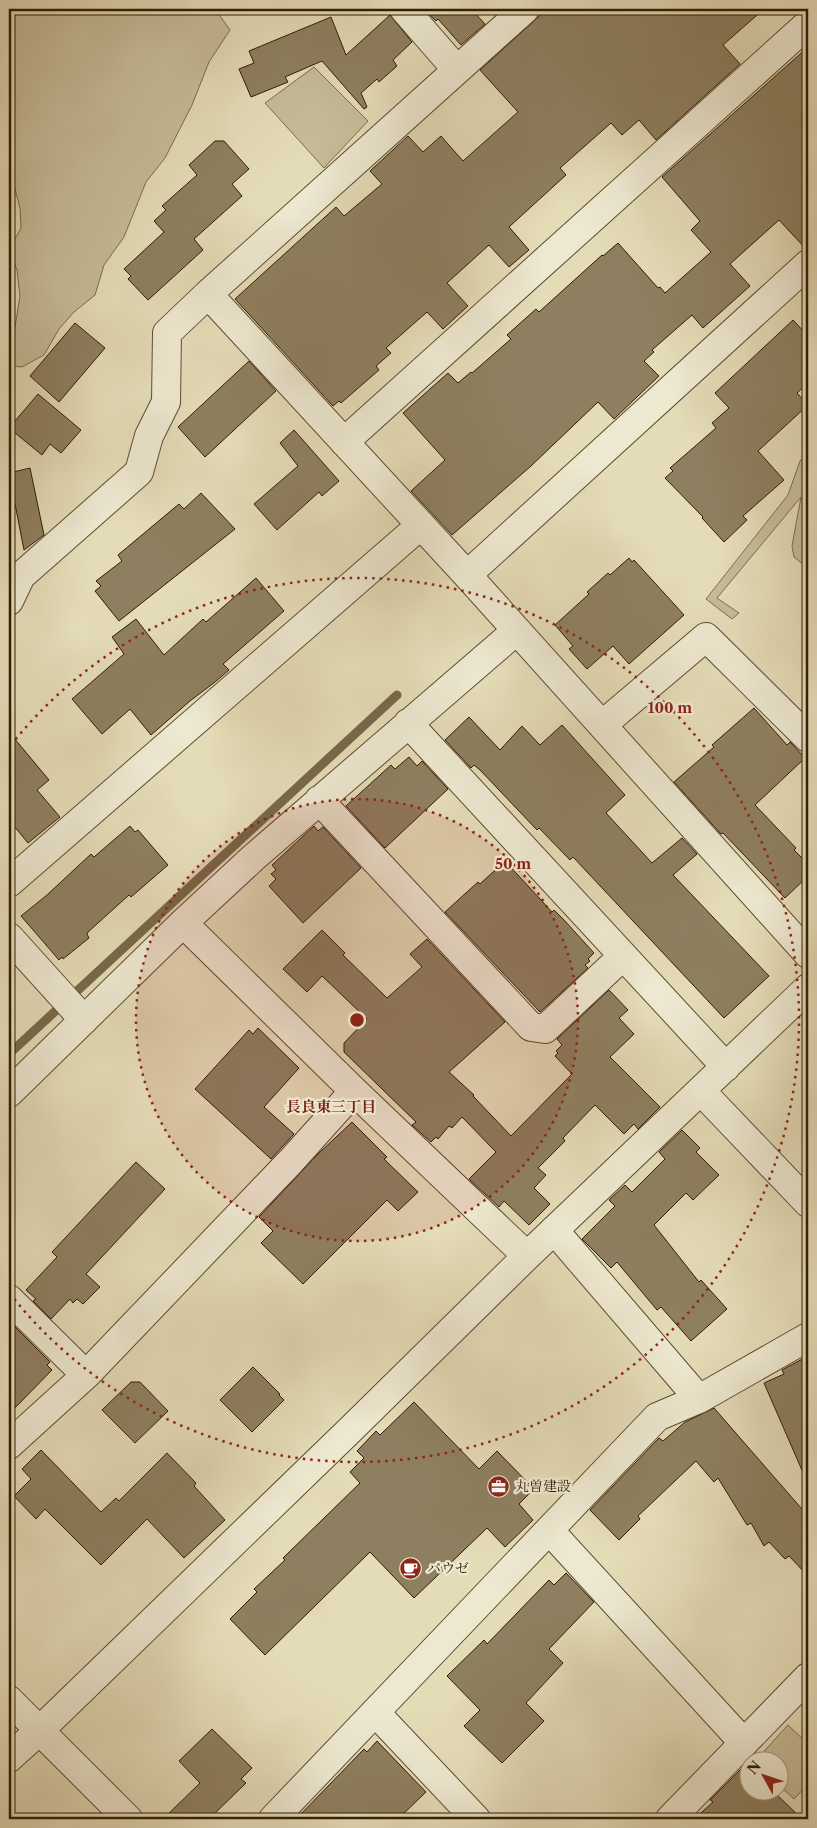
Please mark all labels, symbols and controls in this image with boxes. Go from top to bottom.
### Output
text: 100 m [648,698,692,717]
text: 50 m [495,854,531,873]
centre of rings [348,1011,366,1029]
district label: 長良東三丁目 [286,1097,376,1116]
office icon: 丸曽建設 [487,1474,511,1498]
place label: 丸曽建設 [515,1477,571,1495]
cafe icon: パウゼ [399,1556,423,1580]
place label: パウゼ [427,1559,469,1577]
north arrow [740,1750,790,1800]
text: N [743,1757,765,1778]

